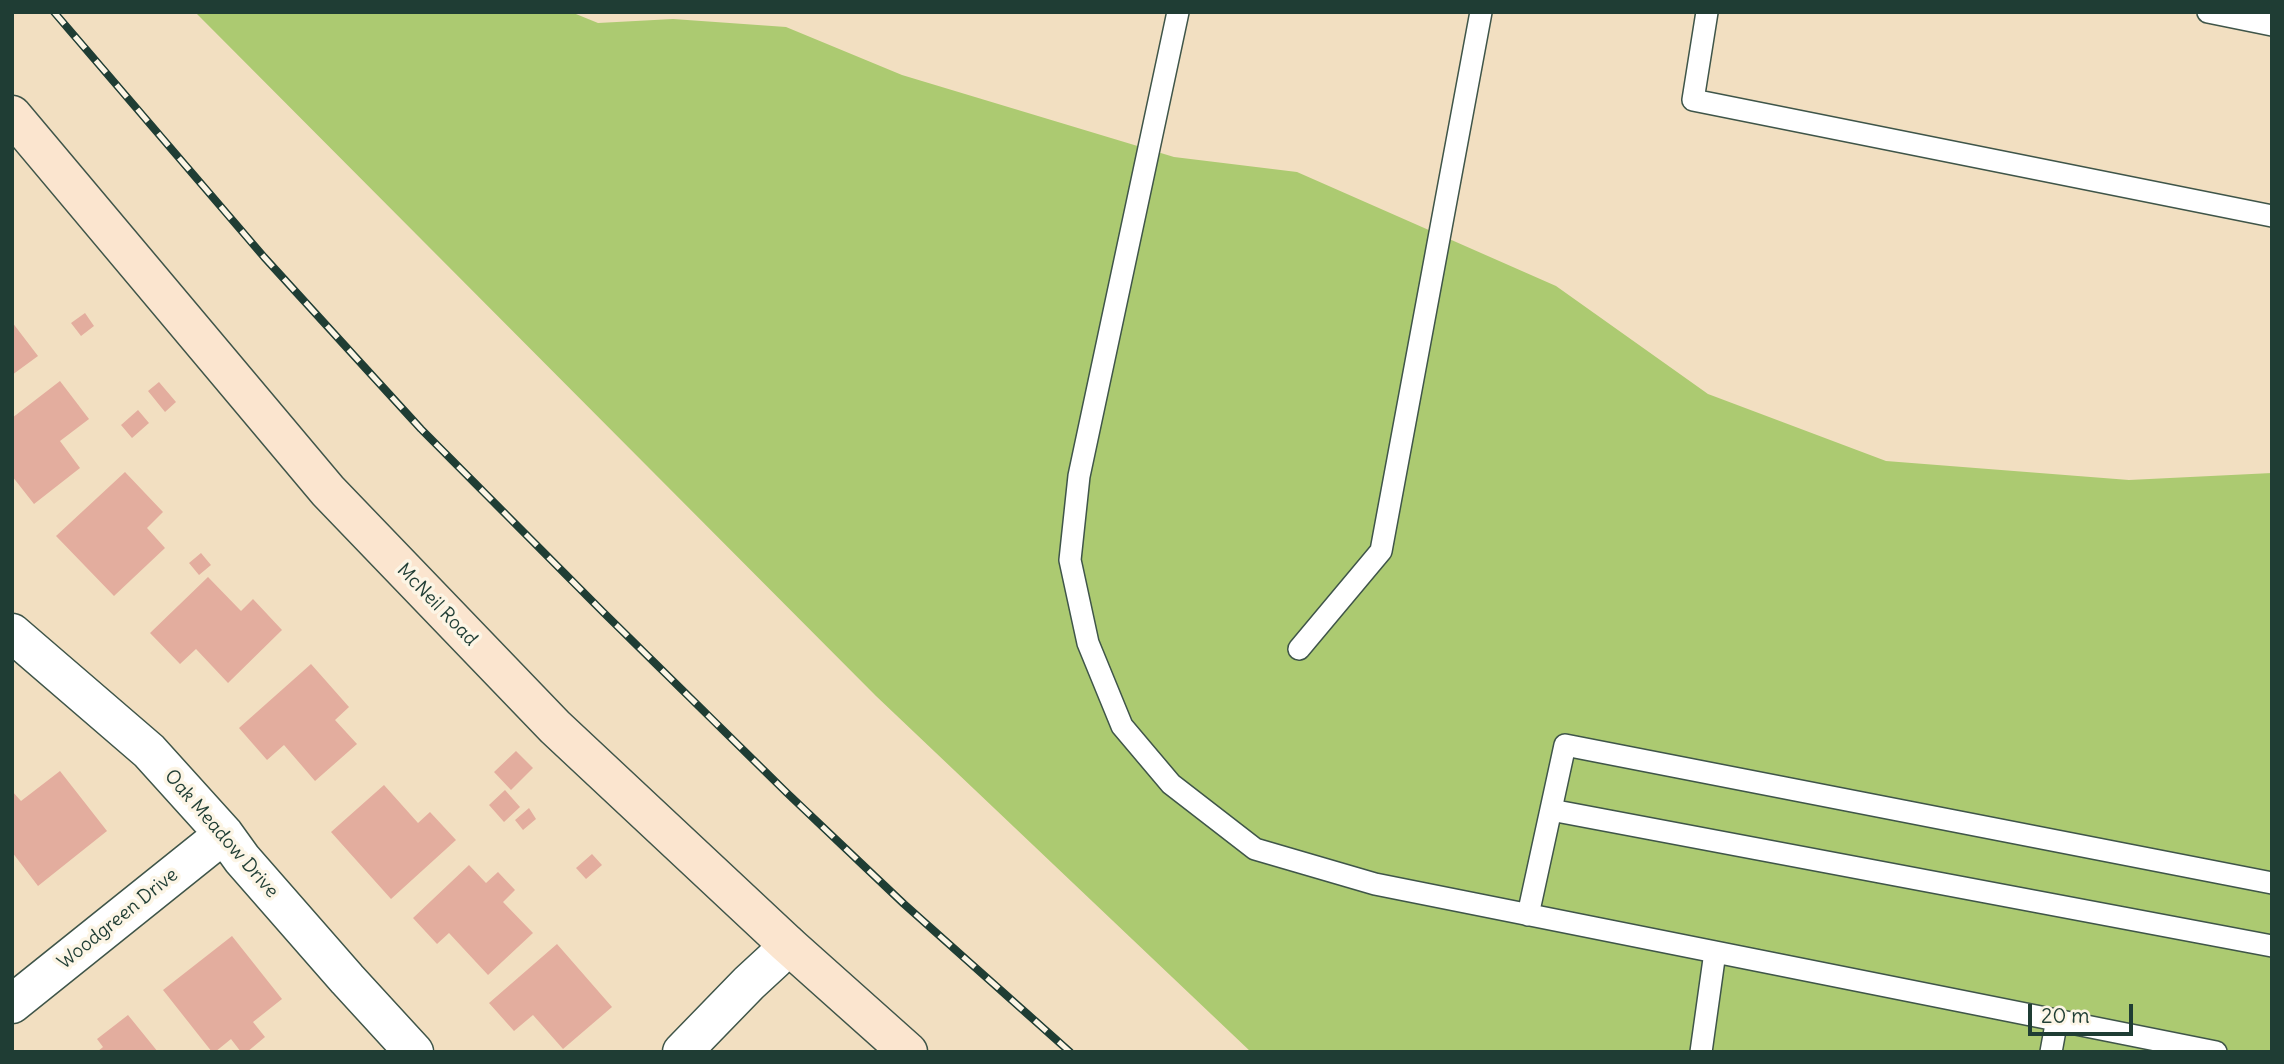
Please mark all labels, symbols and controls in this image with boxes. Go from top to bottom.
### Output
street label: McNeil Road [392,559,482,651]
street label: Oak Meadow Drive [159,765,283,903]
street label: Woodgreen Drive [53,864,183,974]
scale bar [2032,990,2137,1034]
text: 20 m [2041,1002,2090,1029]

